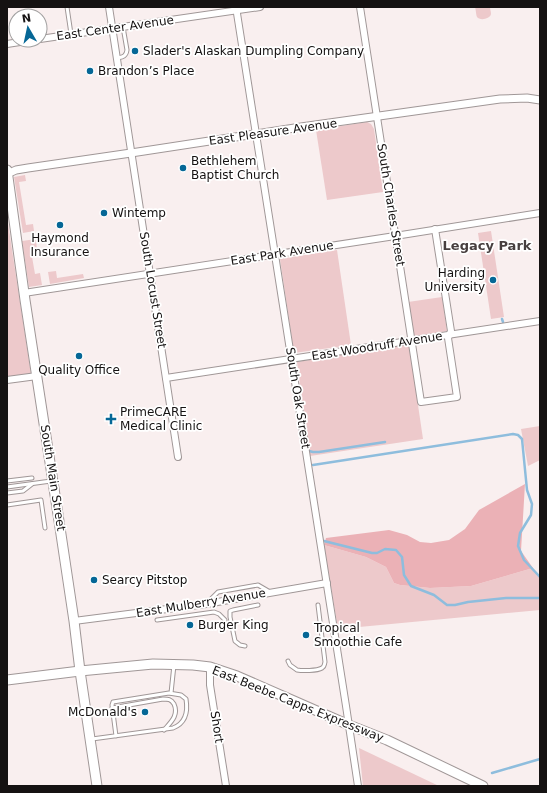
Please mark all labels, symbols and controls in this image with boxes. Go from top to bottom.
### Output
north arrow [8,8,48,48]
text: N [21,11,32,26]
street label: East Center Avenue [55,13,175,43]
place label: Slader's Alaskan Dumpling Company [143,44,364,58]
marker: Slader's Alaskan Dumpling Company [130,46,140,56]
place label: Brandon’s Place [98,64,194,78]
marker: Brandon’s Place [85,66,95,76]
street label: East Pleasure Avenue [208,116,338,148]
street label: South Charles Street [374,143,408,268]
place label: Bethlehem Baptist Church [191,154,279,182]
marker: Bethlehem Baptist Church [178,163,188,173]
place label: Wintemp [112,206,166,220]
marker: Wintemp [99,208,109,218]
marker: Haymond Insurance [55,220,65,230]
place label: Haymond Insurance [31,231,89,259]
street label: South Locust Street [137,231,169,350]
street label: East Park Avenue [230,238,334,268]
district label: Legacy Park [443,238,532,253]
place label: Harding University [424,266,485,294]
marker: Harding University [488,275,498,285]
street label: East Woodruff Avenue [311,329,443,363]
street label: South Oak Street [283,346,313,450]
marker: Quality Office [74,351,84,361]
place label: Quality Office [38,363,120,377]
place label: PrimeCARE Medical Clinic [120,405,202,433]
marker: PrimeCARE Medical Clinic [105,413,117,425]
street label: South Main Street [38,424,68,533]
place label: Searcy Pitstop [102,573,187,587]
marker: Searcy Pitstop [89,575,99,585]
street label: East Mulberry Avenue [135,586,267,620]
place label: Burger King [198,618,269,632]
marker: Burger King [185,620,195,630]
place label: Tropical Smoothie Cafe [313,621,402,649]
marker: Tropical Smoothie Cafe [301,630,311,640]
street label: East Beebe Capps Expressway [210,663,386,745]
place label: McDonald's [68,705,137,719]
marker: McDonald's [140,707,150,717]
street label: Short [208,710,226,744]

